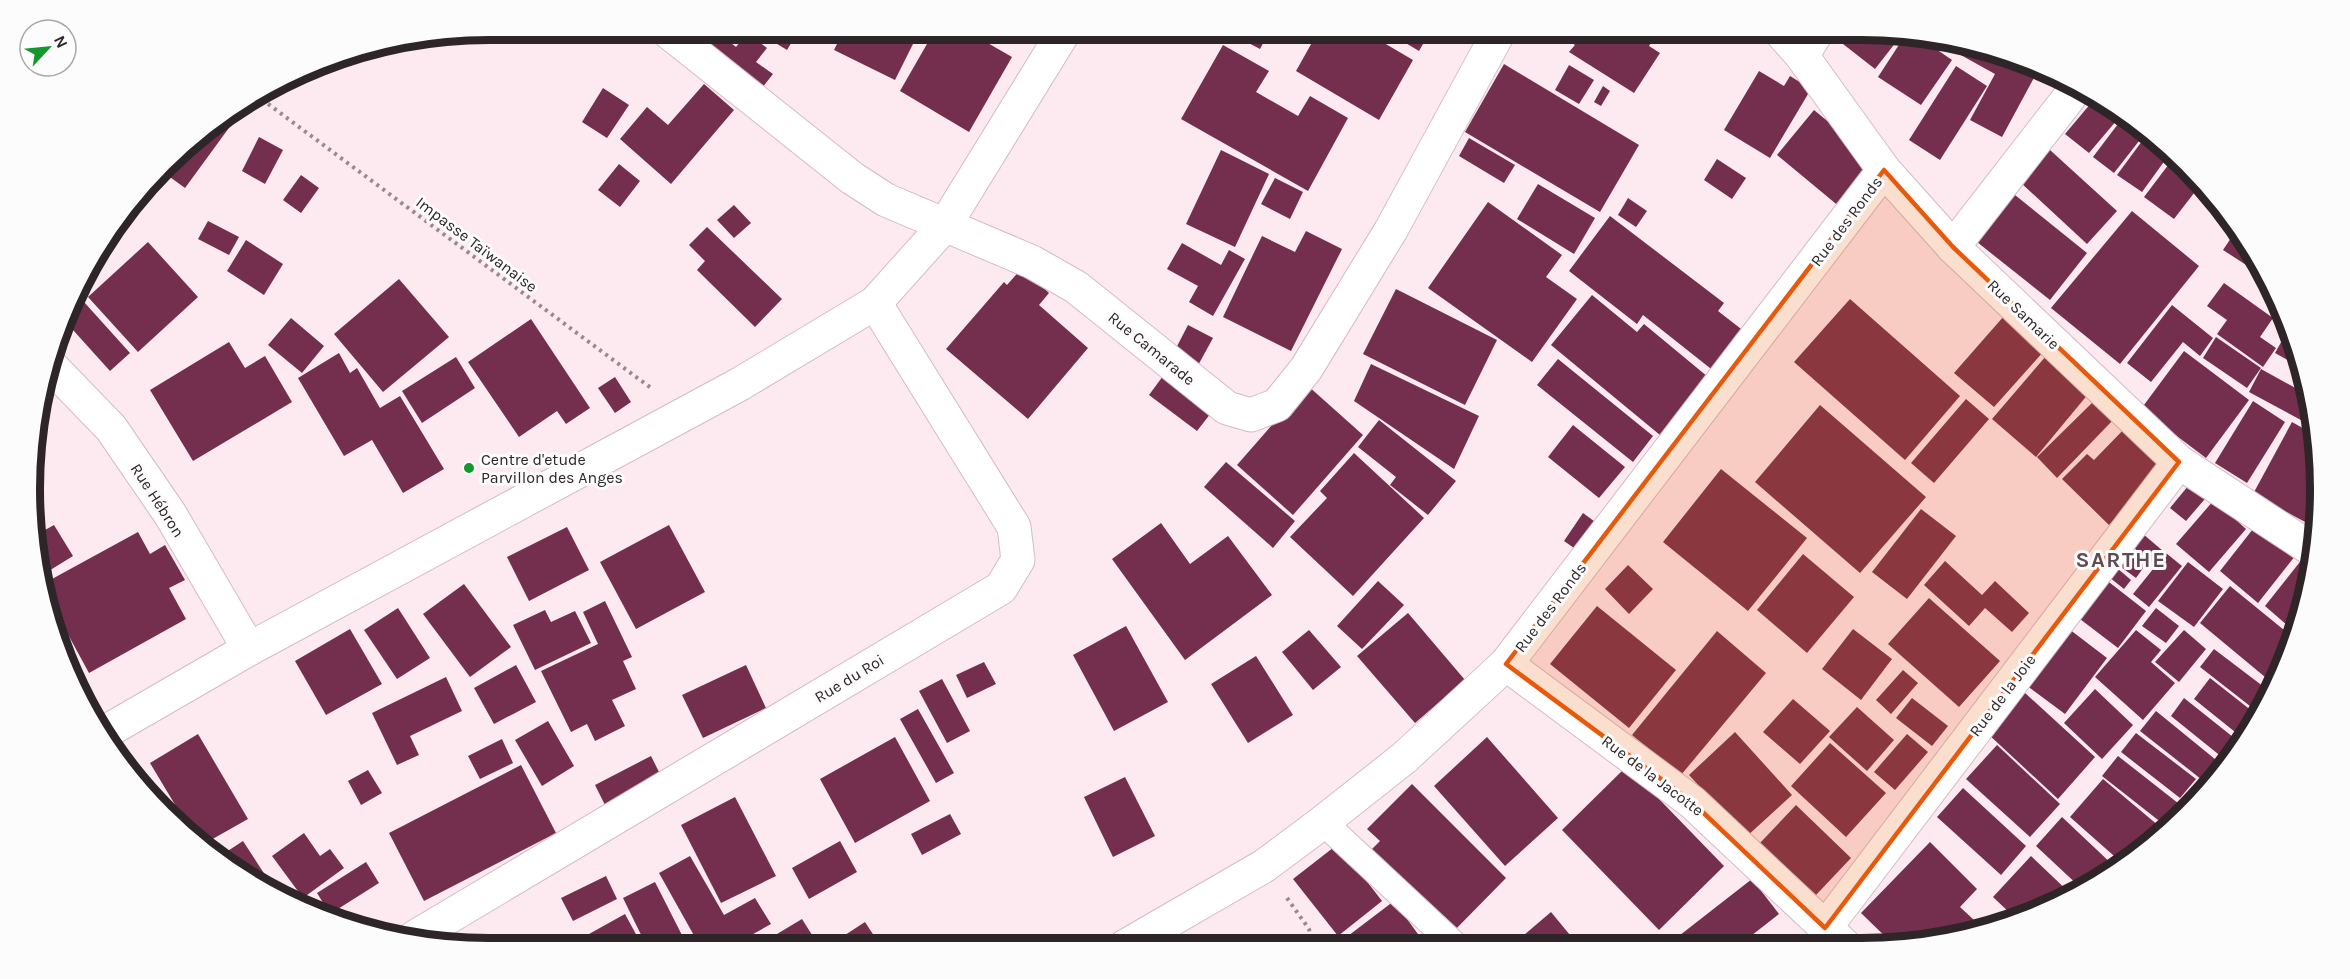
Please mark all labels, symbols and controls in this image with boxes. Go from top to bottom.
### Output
north arrow [18,18,78,78]
text: N [50,32,72,51]
street label: Rue des Ronds [1806,173,1886,270]
street label: Impasse Taïwanaise [412,193,541,296]
street label: Rue Samarie [1984,275,2064,353]
street label: Rue Camarade [1104,308,1199,389]
place label: Centre d'etude Parvillon des Anges [481,450,623,487]
street label: Rue Hébron [127,460,188,541]
marker: Centre d'etude Parvillon des Anges [462,461,476,475]
district label: SARTHE [2075,547,2167,573]
street label: Rue des Ronds [1510,559,1590,656]
street label: Rue du Roi [811,650,887,707]
street label: Rue de la Joie [1965,650,2040,740]
street label: Rue de la Jacotte [1598,731,1707,820]

